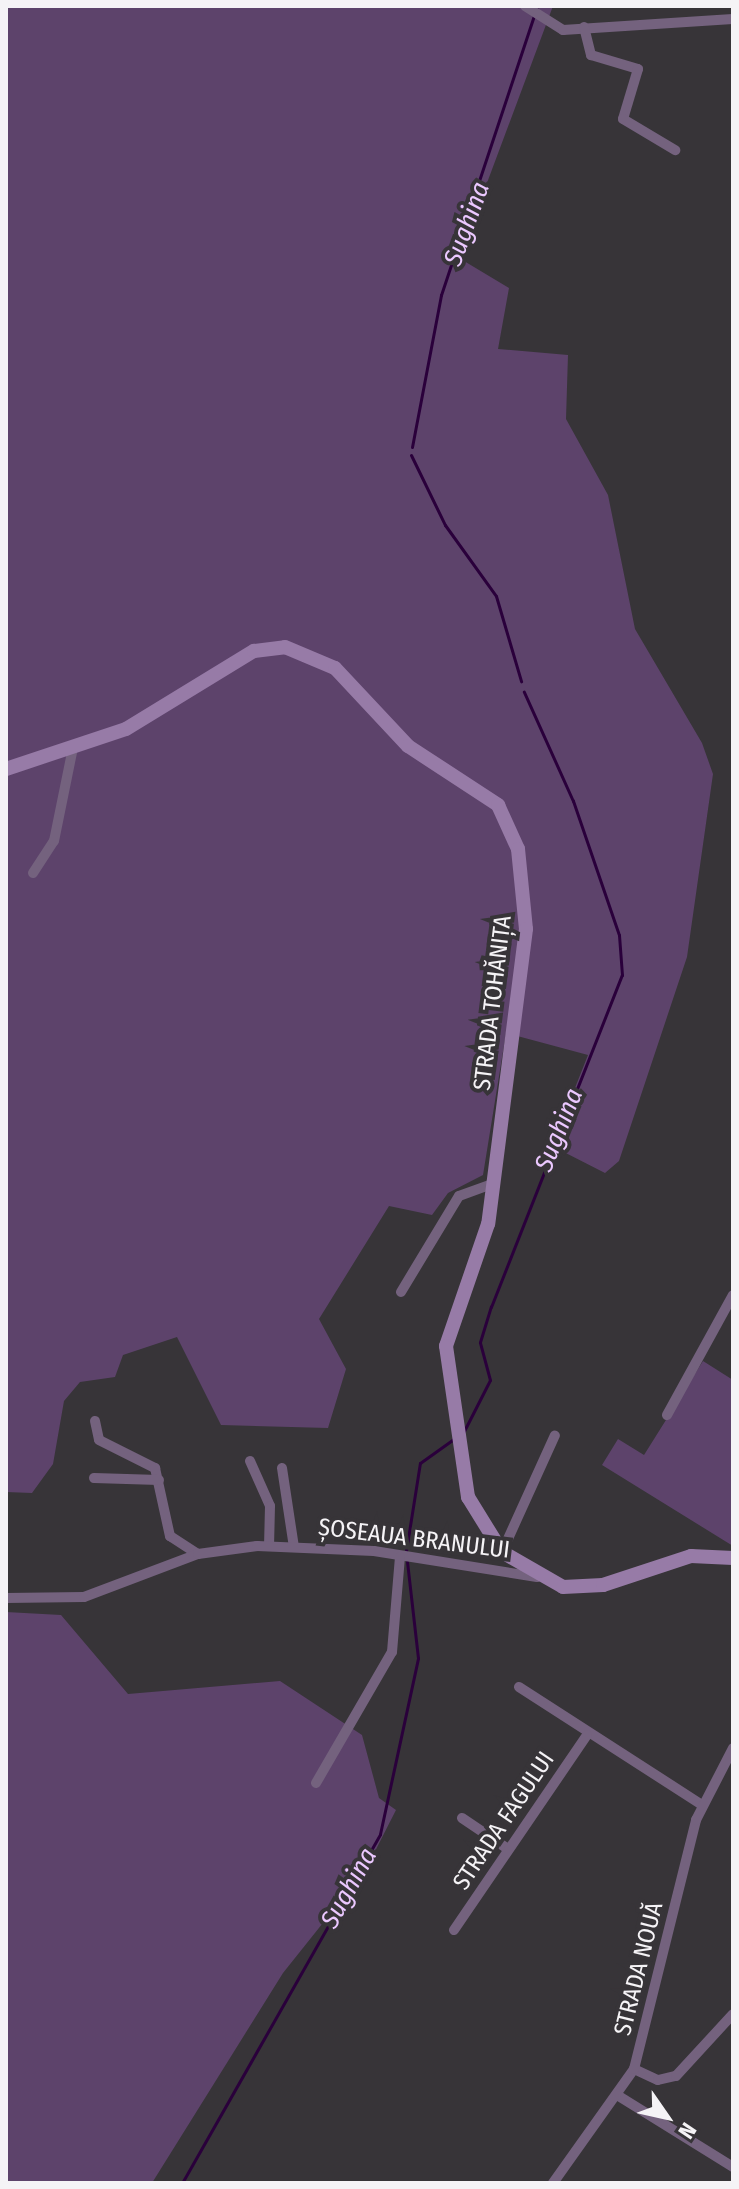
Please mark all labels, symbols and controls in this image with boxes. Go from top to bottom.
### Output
water label: Sughina [437,178,497,270]
street label: STRADA TOHĂNIȚA [468,914,518,1092]
water label: Sughina [528,1084,590,1176]
street label: ȘOSEAUA BRANULUI [317,1513,511,1565]
street label: STRADA FAGULUI [447,1747,561,1895]
water label: Sughina [314,1842,384,1934]
street label: STRADA NOUĂ [609,1899,669,2039]
north arrow [627,2077,707,2157]
text: N [672,2118,702,2144]

